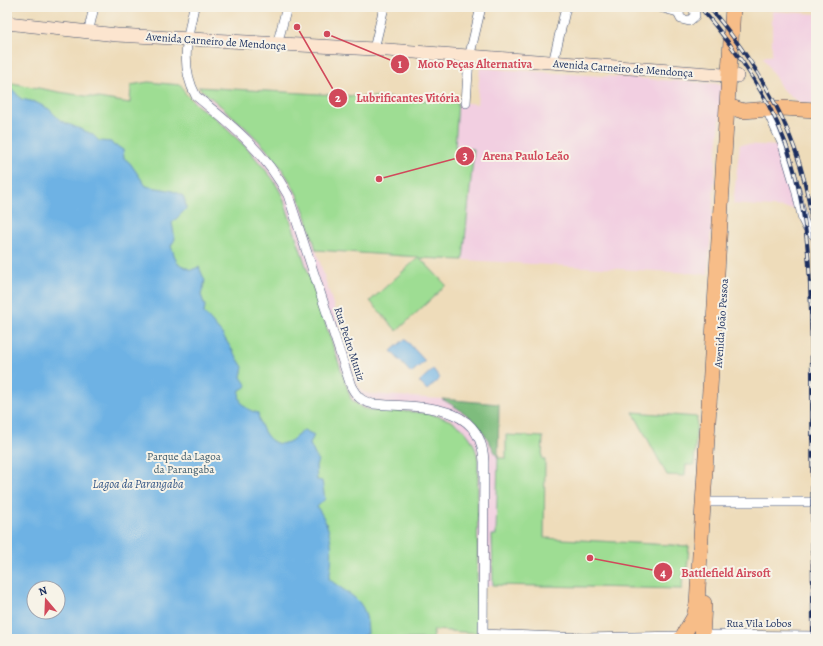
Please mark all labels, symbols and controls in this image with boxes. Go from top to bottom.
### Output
street label: Avenida Carneiro de Mendonça [144,29,287,54]
callout: Moto Peças Alternativa [390,52,540,76]
text: 1 [398,56,403,72]
text: Moto Peças Alternativa [418,56,532,72]
street label: Avenida Carneiro de Mendonça [551,56,694,81]
callout: Lubrificantes Vitória [328,86,468,110]
text: 2 [335,90,341,106]
text: Lubrificantes Vitória [356,90,460,106]
callout: Arena Paulo Leão [455,144,578,168]
text: 3 [462,148,468,164]
text: Arena Paulo Leão [482,148,569,164]
street label: Avenida João Pessoa [711,277,732,369]
street label: Rua Pedro Muniz [330,305,369,383]
park label: Parque da Lagoa da Parangaba [147,449,222,477]
water label: Lagoa da Parangaba [93,476,184,492]
callout: Battlefield Airsoft [653,560,779,584]
text: 4 [660,565,666,581]
text: Battlefield Airsoft [681,565,771,581]
north arrow [26,580,66,620]
text: N [37,583,49,599]
street label: Rua Vila Lobos [726,616,792,631]

